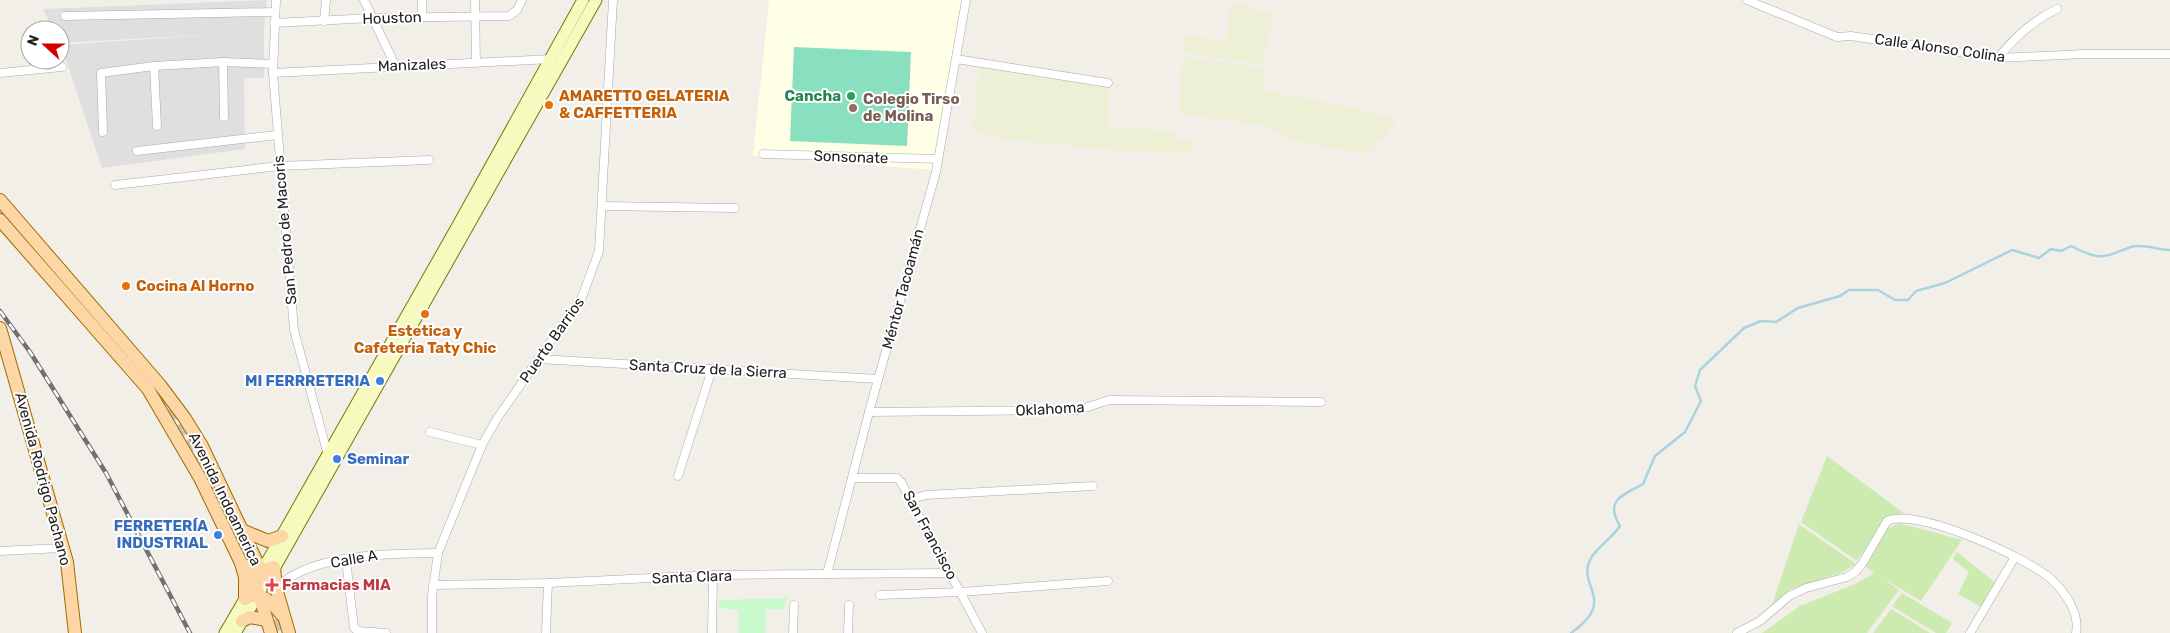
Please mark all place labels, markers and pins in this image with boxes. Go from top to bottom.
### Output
place label: AMARETTO GELATERIA & CAFFETTERIA [559,87,730,122]
place label: Cancha [785,87,841,105]
marker: Cancha [845,90,857,102]
place label: Colegio Tirso de Molina [863,90,960,125]
marker: AMARETTO GELATERIA & CAFFETTERIA [543,99,555,111]
marker: Colegio Tirso de Molina [847,102,859,114]
place label: Cocina Al Horno [136,277,254,295]
marker: Cocina Al Horno [120,280,132,292]
marker: Estetica y Cafeteria Taty Chic [419,308,431,320]
place label: Estetica y Cafeteria Taty Chic [354,322,496,357]
place label: MI FERRRETERIA [245,372,370,390]
marker: MI FERRRETERIA [374,375,386,387]
place label: Seminar [347,450,409,468]
marker: Seminar [331,453,343,465]
place label: FERRETERÍA INDUSTRIAL [114,517,208,552]
marker: FERRETERÍA INDUSTRIAL [212,529,224,541]
place label: Farmacias MIA [282,576,391,594]
marker: Farmacias MIA [266,579,278,591]

